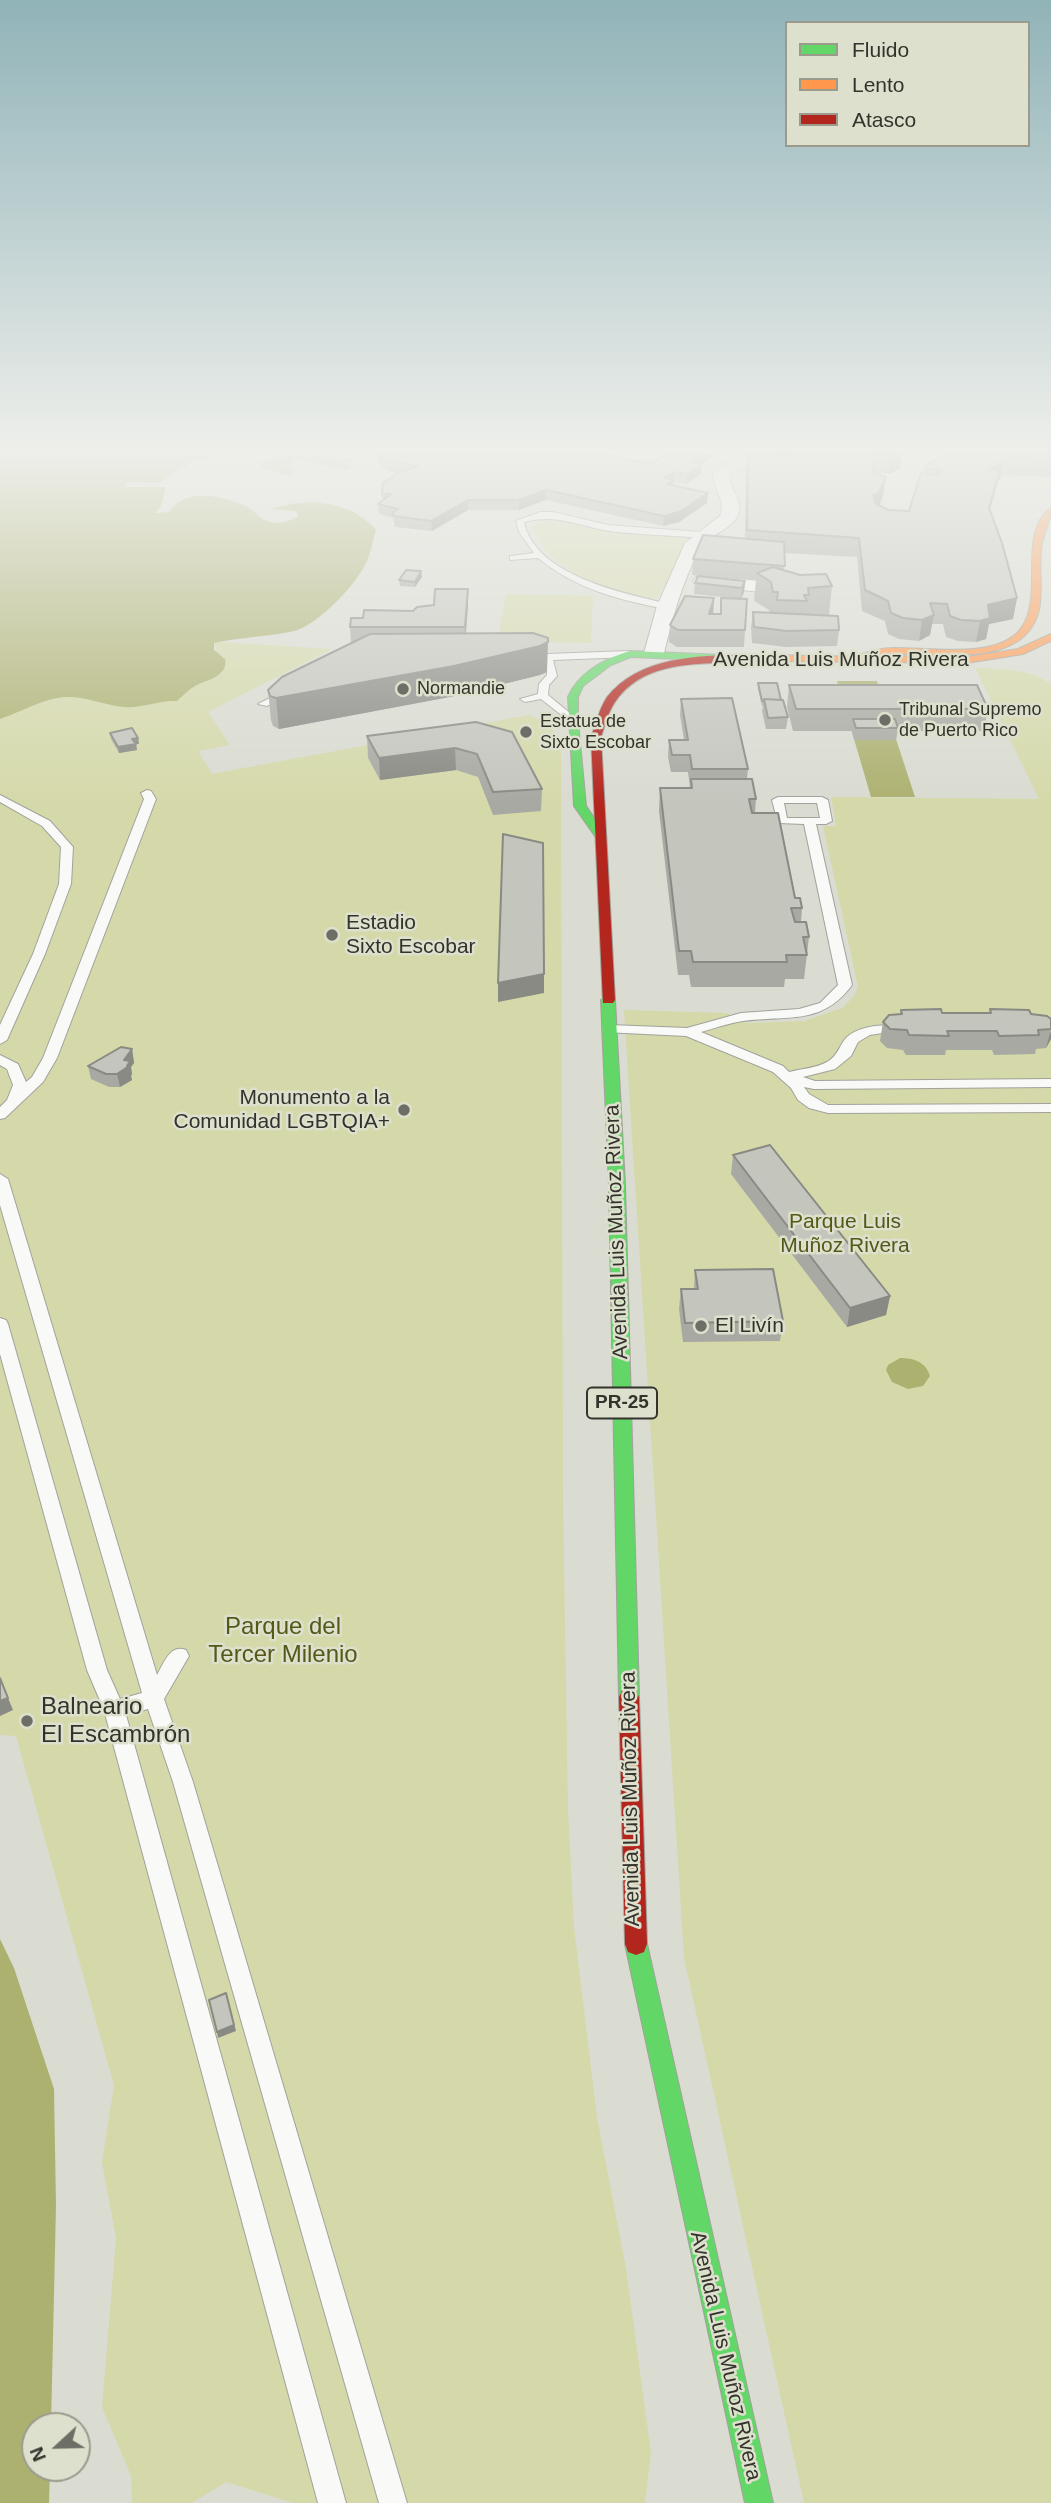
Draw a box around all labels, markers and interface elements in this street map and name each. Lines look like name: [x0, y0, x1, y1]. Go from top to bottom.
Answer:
legend: [785, 21, 1030, 147]
text: Fluido: [852, 38, 909, 61]
text: Lento: [852, 73, 905, 96]
text: Atasco: [852, 108, 916, 131]
street label: Avenida Luis Muñoz Rivera: [713, 647, 969, 673]
place label: Normandie: [417, 678, 505, 700]
marker: Normandie: [395, 681, 411, 697]
place label: Tribunal Supremo de Puerto Rico: [899, 699, 1041, 742]
place label: Estatua de Sixto Escobar: [540, 711, 651, 754]
marker: Tribunal Supremo de Puerto Rico: [877, 712, 893, 728]
marker: Estatua de Sixto Escobar: [518, 724, 534, 740]
place label: Estadio Sixto Escobar: [346, 910, 476, 960]
marker: Estadio Sixto Escobar: [324, 927, 340, 943]
place label: Monumento a la Comunidad LGBTQIA+: [173, 1085, 390, 1135]
marker: Monumento a la Comunidad LGBTQIA+: [396, 1102, 412, 1118]
street label: Avenida Luis Muñoz Rivera: [600, 1104, 634, 1360]
park label: Parque Luis Muñoz Rivera: [780, 1209, 910, 1259]
place label: El Livín: [715, 1313, 784, 1339]
marker: El Livín: [693, 1318, 709, 1334]
road number: PR-25: [587, 1387, 657, 1418]
park label: Parque del Tercer Milenio: [208, 1613, 358, 1669]
street label: Avenida Luis Muñoz Rivera: [616, 1671, 646, 1927]
place label: Balneario El Escambrón: [41, 1693, 190, 1749]
marker: Balneario El Escambrón: [19, 1713, 35, 1729]
street label: Avenida Luis Muñoz Rivera: [684, 2229, 766, 2483]
north arrow: [21, 2412, 91, 2482]
text: N: [26, 2444, 50, 2465]

